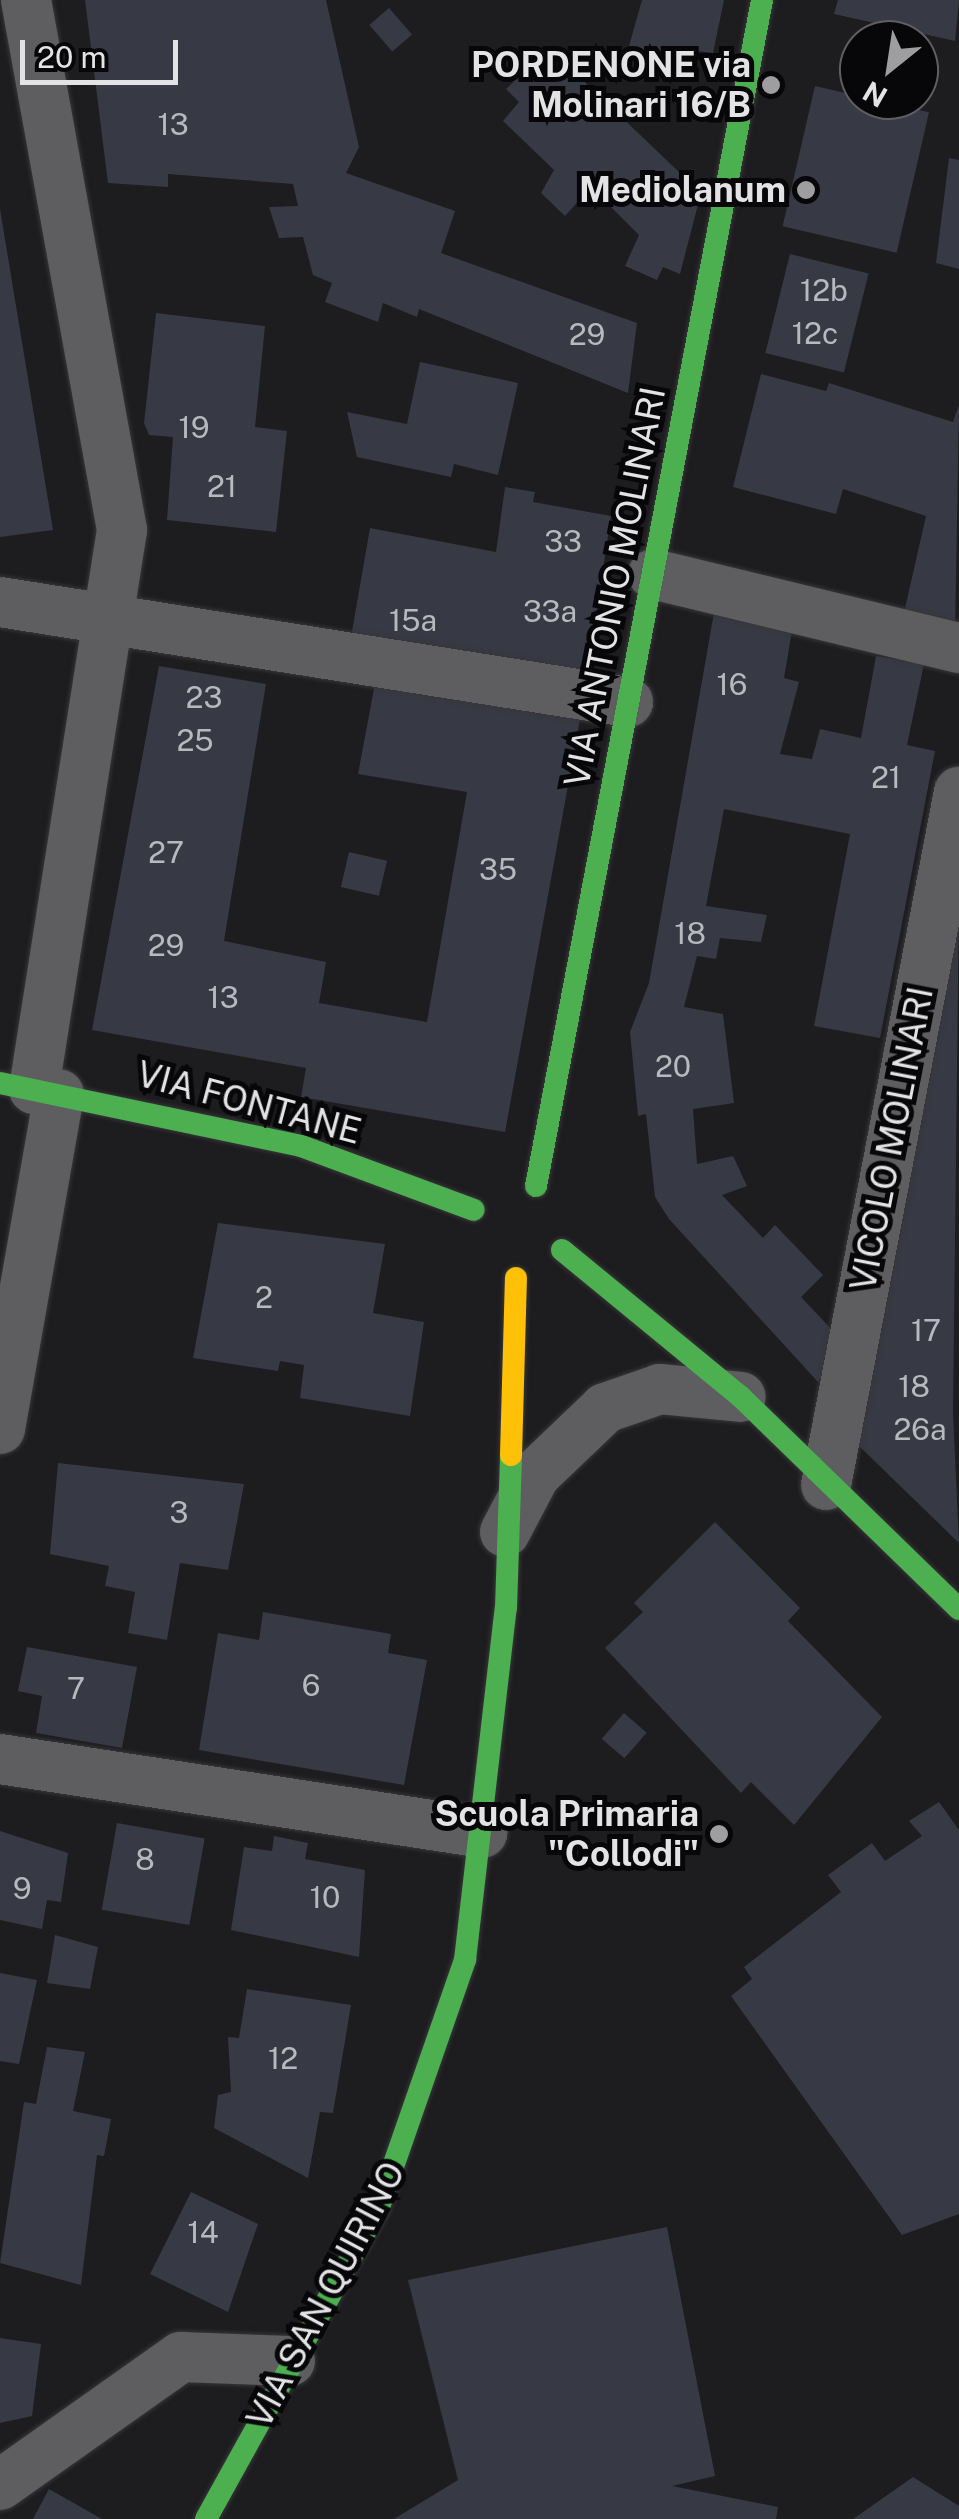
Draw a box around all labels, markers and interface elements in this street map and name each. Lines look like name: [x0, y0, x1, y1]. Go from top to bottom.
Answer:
scale bar: [25, 20, 182, 82]
north arrow: [839, 20, 939, 120]
text: 20 m: [37, 39, 106, 75]
place label: PORDENONE via Molinari 16/B: [471, 44, 751, 126]
marker: PORDENONE via Molinari 16/B: [760, 74, 782, 96]
text: N: [857, 75, 892, 114]
house number: 13: [157, 106, 189, 142]
place label: Mediolanum: [579, 169, 786, 211]
marker: Mediolanum: [795, 179, 817, 201]
house number: 12b: [800, 272, 848, 308]
house number: 12c: [792, 315, 838, 351]
house number: 29: [569, 316, 605, 352]
street label: VIA ANTONIO MOLINARI: [556, 384, 674, 790]
house number: 19: [179, 409, 209, 445]
house number: 21: [207, 468, 237, 504]
house number: 33: [544, 523, 582, 559]
house number: 33a: [523, 593, 577, 629]
house number: 15a: [389, 602, 437, 638]
house number: 16: [717, 666, 747, 702]
house number: 23: [186, 679, 222, 715]
house number: 25: [176, 722, 214, 758]
house number: 21: [871, 759, 901, 795]
house number: 27: [148, 834, 184, 870]
house number: 35: [479, 851, 517, 887]
house number: 18: [674, 915, 706, 951]
house number: 29: [148, 927, 184, 963]
house number: 13: [207, 979, 239, 1015]
street label: VICOLO MOLINARI: [842, 984, 942, 1294]
house number: 20: [655, 1048, 691, 1084]
street label: VIA FONTANE: [132, 1053, 366, 1153]
house number: 2: [255, 1279, 273, 1315]
house number: 17: [911, 1312, 941, 1348]
house number: 18: [898, 1368, 930, 1404]
house number: 26a: [893, 1411, 947, 1447]
house number: 3: [170, 1494, 188, 1530]
house number: 6: [302, 1667, 320, 1703]
house number: 7: [67, 1670, 85, 1706]
place label: Scuola Primaria "Collodi": [435, 1793, 699, 1875]
marker: Scuola Primaria "Collodi": [708, 1823, 730, 1845]
house number: 8: [135, 1841, 155, 1877]
house number: 9: [13, 1870, 31, 1906]
house number: 10: [310, 1879, 340, 1915]
house number: 12: [268, 2040, 298, 2076]
street label: VIA SAN QUIRINO: [238, 2155, 414, 2435]
house number: 14: [187, 2214, 219, 2250]

